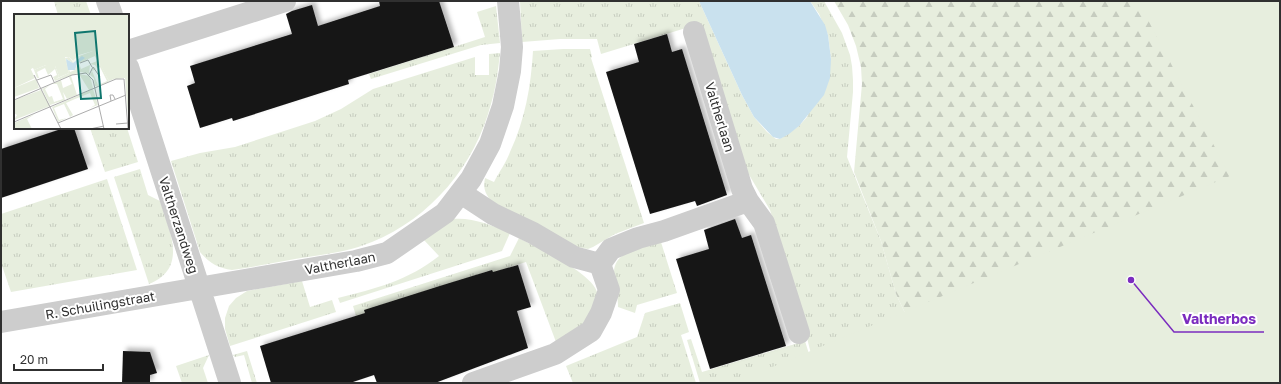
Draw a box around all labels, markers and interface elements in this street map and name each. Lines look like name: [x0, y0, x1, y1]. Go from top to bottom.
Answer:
inset map: [14, 14, 129, 129]
street label: Valtherlaan: [702, 80, 738, 154]
street label: Valtherzandweg: [156, 174, 202, 276]
street label: Valtherlaan: [303, 248, 377, 278]
street label: R. Schuilingstraat: [44, 287, 156, 323]
callout: Valtherbos: [1174, 306, 1264, 332]
text: Valtherbos: [1182, 310, 1256, 327]
scale bar: [14, 346, 103, 372]
text: 20 m: [20, 352, 48, 367]

